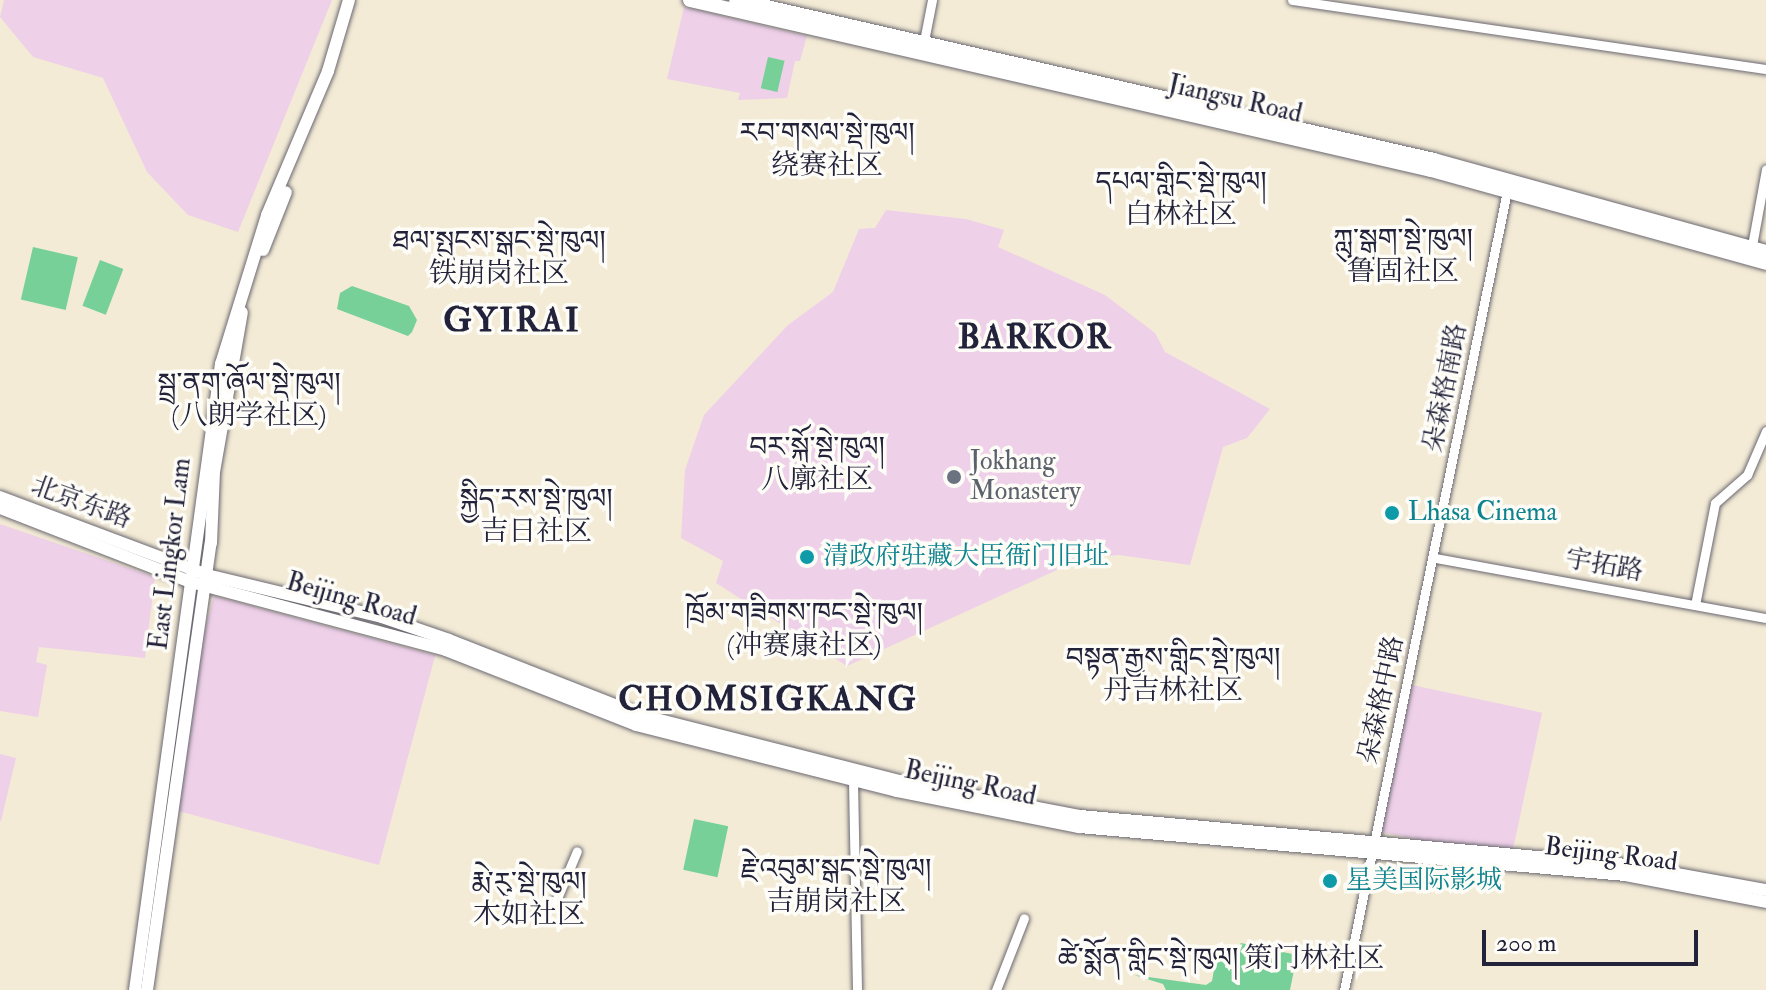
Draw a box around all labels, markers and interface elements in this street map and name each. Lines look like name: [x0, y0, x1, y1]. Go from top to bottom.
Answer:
street label: Jiangsu Road: [1165, 69, 1305, 131]
district label: རབ་གསལ་སྡེ་ཁུལ། 绕赛社区: [739, 117, 915, 183]
district label: དཔལ་གླིང་སྡེ་ཁུལ། 白林社区: [1095, 166, 1267, 232]
district label: ཀླུ་སྒུག་སྡེ་ཁུལ། 鲁固社区: [1333, 223, 1473, 289]
district label: ཐལ་སྤུངས་སྒང་སྡེ་ཁུལ། 铁崩岗社区: [393, 225, 605, 291]
district label: GYIRAI: [443, 301, 581, 341]
district label: BARKOR: [958, 318, 1112, 358]
street label: 朵森格南路: [1418, 321, 1474, 455]
district label: སྦྲ་ནག་ཞོལ་སྡེ་ཁུལ། (八朗学社区): [158, 367, 340, 433]
district label: བར་སྐོ་སྡེ་ཁུལ། 八廓社区: [749, 431, 885, 497]
place label: Jokhang Monastery: [970, 446, 1081, 508]
street label: East Lingkor Lam: [144, 456, 198, 652]
marker: Jokhang Monastery: [945, 468, 963, 486]
street label: 北京东路: [27, 471, 135, 535]
district label: སྐྱིད་རས་སྡེ་ཁུལ། 吉日社区: [460, 483, 612, 549]
place label: Lhasa Cinema: [1408, 497, 1557, 529]
marker: Lhasa Cinema: [1383, 504, 1401, 522]
place label: 清政府驻藏大臣衙门旧址: [823, 541, 1109, 573]
street label: 宇拓路: [1563, 544, 1645, 588]
marker: 清政府驻藏大臣衙门旧址: [798, 548, 816, 566]
street label: Beijing Road: [282, 567, 420, 633]
district label: ཁྲོམ་གཟིགས་ཁང་སྡེ་ཁུལ། (冲赛康社区): [685, 597, 923, 663]
street label: 朵森格中路: [1353, 633, 1411, 767]
district label: བསྟན་རྒྱས་གླིང་སྡེ་ཁུལ། 丹吉林社区: [1066, 642, 1280, 708]
district label: CHOMSIGKANG: [618, 680, 918, 720]
street label: Beijing Road: [901, 755, 1039, 813]
street label: Beijing Road: [1543, 831, 1679, 879]
district label: རྗེ་འབུམ་སྒང་སྡེ་ཁུལ། 吉崩岗社区: [741, 853, 931, 919]
place label: 星美国际影城: [1346, 865, 1502, 897]
district label: རྨེ་རུ་སྡེ་ཁུལ། 木如社区: [471, 866, 587, 932]
marker: 星美国际影城: [1321, 872, 1339, 890]
scale bar: [1486, 914, 1702, 964]
text: 200 m: [1496, 928, 1556, 959]
district label: ཚེ་སྨོན་གླིང་སྡེ་ཁུལ། 策门林社区: [1058, 942, 1384, 976]

